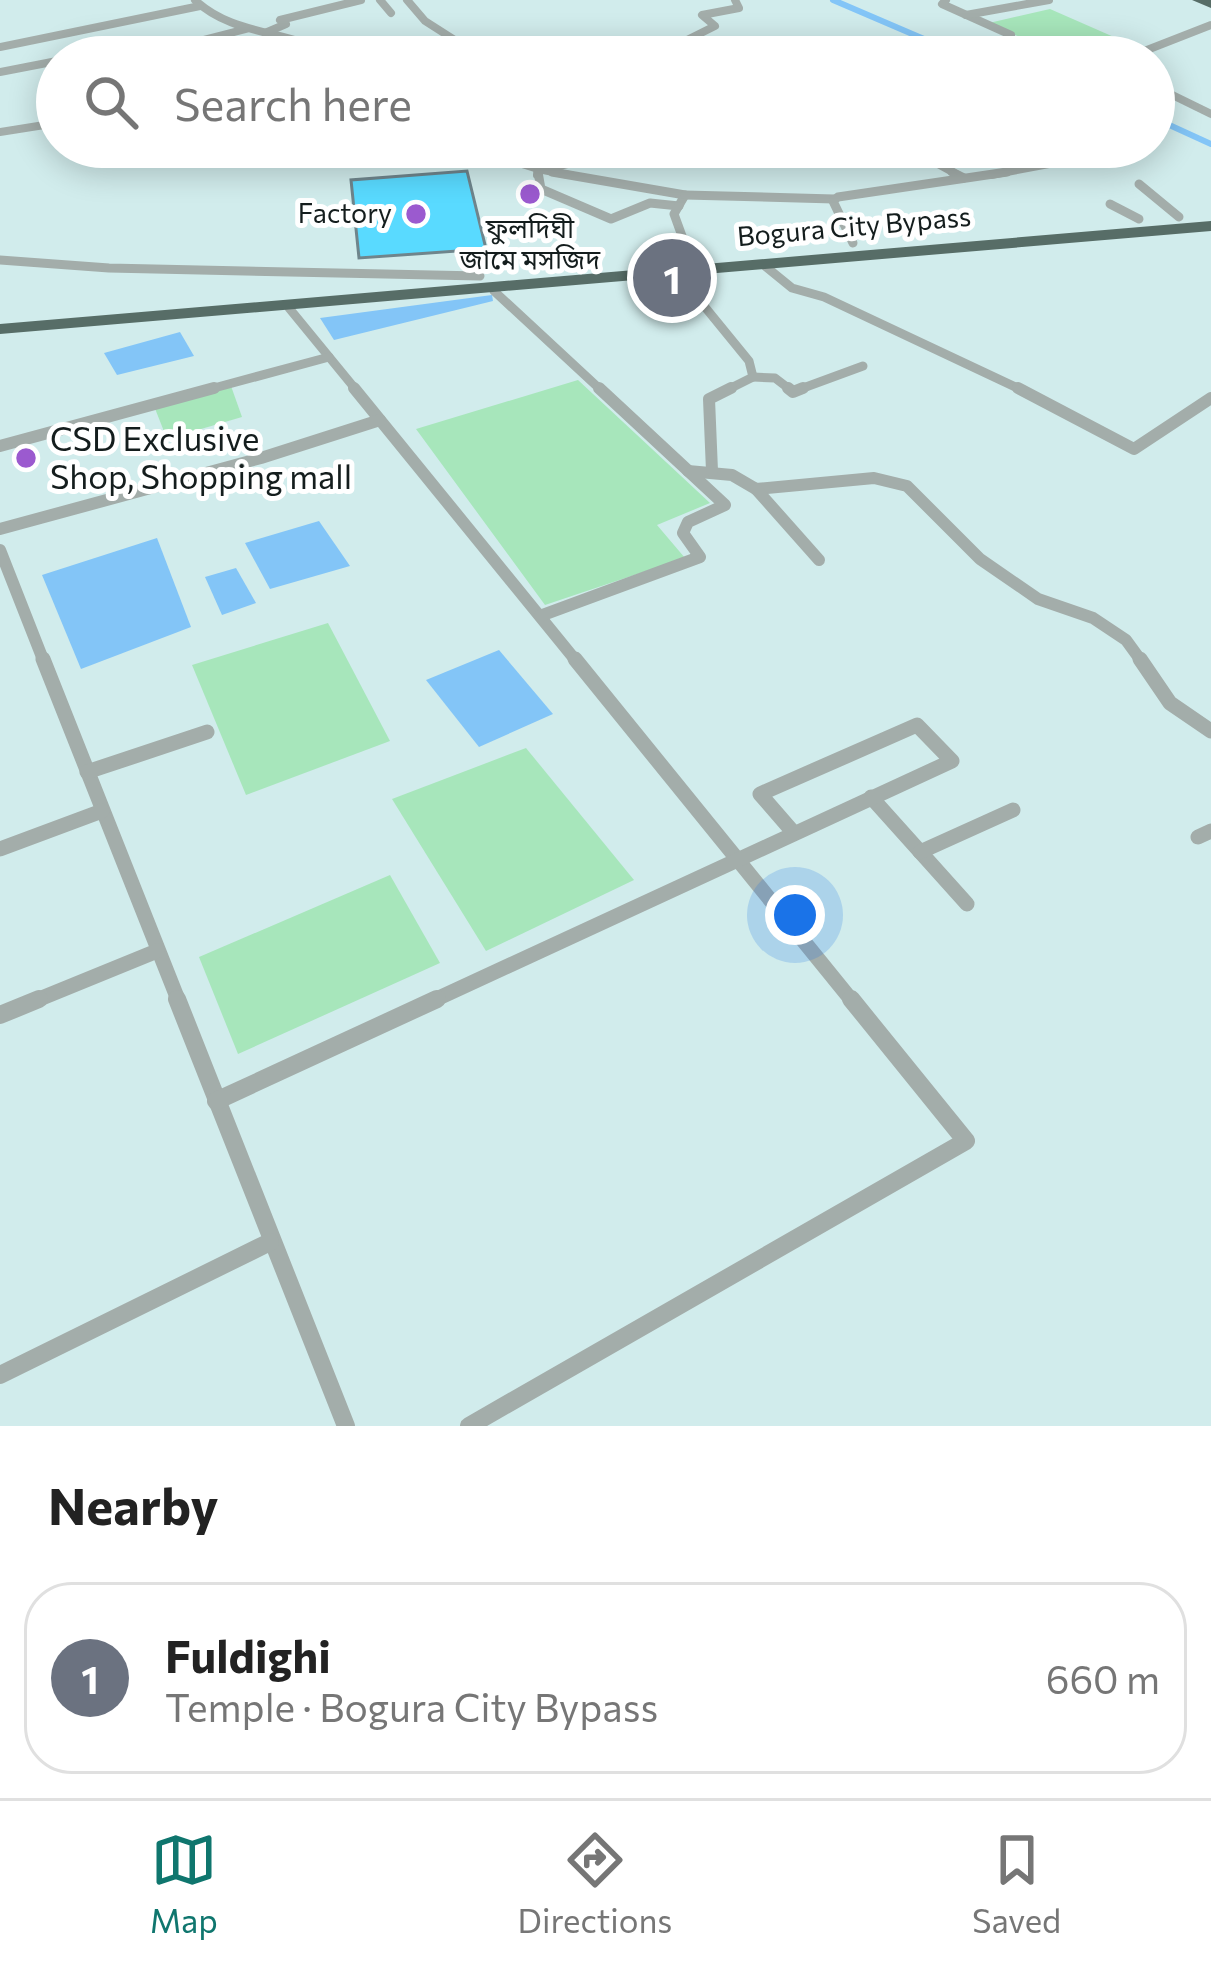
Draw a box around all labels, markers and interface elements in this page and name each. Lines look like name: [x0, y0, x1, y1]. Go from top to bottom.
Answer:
search box: [36, 36, 1175, 168]
icon: search: [78, 69, 144, 135]
text: Search here: [174, 75, 412, 130]
marker: ফুলদিঘী জামে মসজিদ: [517, 181, 543, 207]
place label: Factory: [298, 196, 392, 229]
street label: Bogura City Bypass: [736, 199, 972, 252]
marker: Factory: [403, 201, 429, 227]
place label: ফুলদিঘী জামে মসজিদ: [459, 211, 601, 275]
pin: 1: [633, 233, 711, 323]
place label: CSD Exclusive Shop, Shopping mall: [50, 417, 352, 496]
marker: CSD Exclusive Shop, Shopping mall: [13, 445, 39, 471]
your location: [765, 885, 825, 945]
text: Nearby: [48, 1473, 218, 1536]
text: Fuldighi: [165, 1627, 331, 1682]
text: 1: [81, 1654, 99, 1702]
text: 660 m: [1046, 1654, 1160, 1702]
text: Temple · Bogura City Bypass: [165, 1682, 658, 1730]
tab: Map: [150, 1827, 218, 1940]
tab: Directions: [518, 1827, 672, 1940]
tab: Saved: [972, 1827, 1061, 1940]

